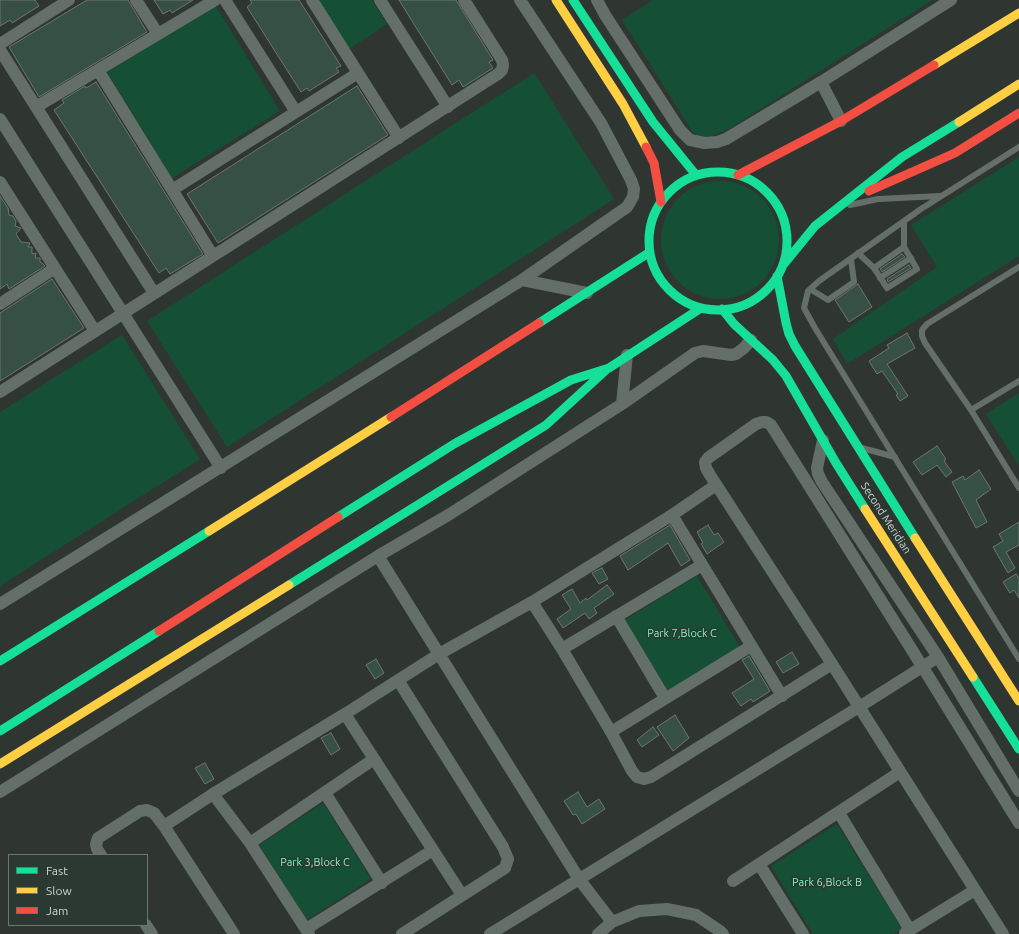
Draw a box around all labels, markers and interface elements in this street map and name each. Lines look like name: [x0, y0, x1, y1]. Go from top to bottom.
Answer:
street label: Second Meridian: [858, 480, 914, 556]
park label: Park 7,Block C: [647, 626, 717, 640]
legend: [8, 854, 148, 926]
park label: Park 3,Block C: [280, 855, 350, 869]
text: Fast: [46, 864, 68, 877]
park label: Park 6,Block B: [792, 875, 862, 889]
text: Slow: [46, 884, 72, 897]
text: Jam: [46, 904, 68, 917]

